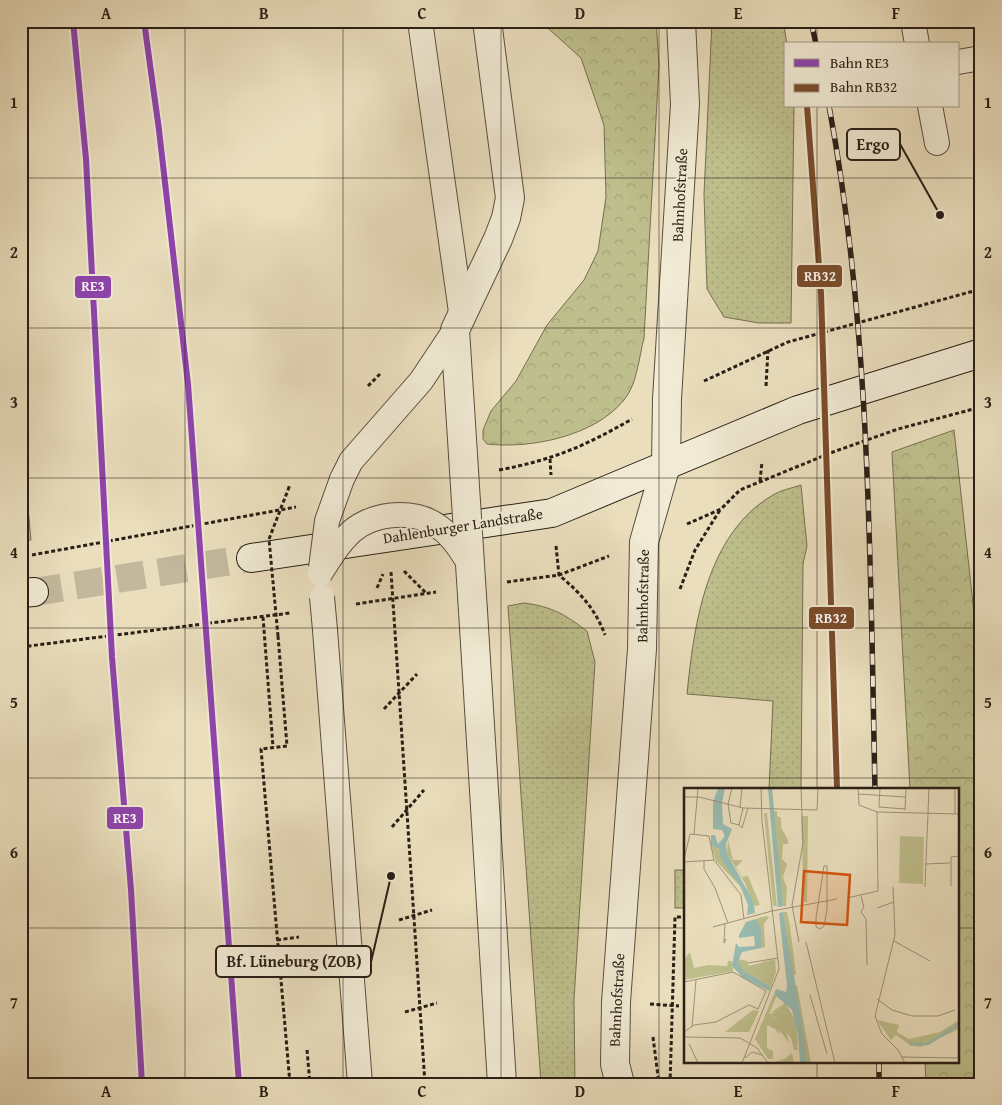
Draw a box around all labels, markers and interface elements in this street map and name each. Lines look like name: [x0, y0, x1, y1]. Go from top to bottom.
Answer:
text: A: [101, 1, 112, 25]
text: B: [259, 1, 269, 25]
text: C: [417, 1, 427, 25]
text: D: [575, 1, 585, 25]
text: E: [734, 1, 743, 25]
text: F: [892, 1, 900, 25]
legend: [784, 42, 960, 108]
text: Bahn RE3: [830, 52, 889, 73]
text: Bahn RB32: [830, 76, 897, 97]
text: 1: [10, 90, 18, 114]
text: 1: [984, 90, 992, 114]
callout: Ergo: [847, 129, 900, 160]
text: Ergo: [857, 132, 890, 156]
street label: Bahnhofstraße: [667, 148, 692, 242]
text: 2: [10, 240, 18, 264]
text: 2: [984, 240, 992, 264]
line badge: RB32: [796, 264, 843, 288]
text: RB32: [804, 266, 836, 286]
line badge: RE3: [74, 275, 112, 299]
text: RE3: [81, 276, 105, 296]
text: 3: [10, 390, 18, 414]
text: 3: [984, 390, 992, 414]
street label: Dahlenburger Landstraße: [382, 503, 544, 549]
text: 4: [10, 540, 18, 564]
text: 4: [984, 540, 992, 564]
street label: Bahnhofstraße: [631, 549, 654, 643]
line badge: RB32: [808, 606, 855, 630]
text: RB32: [815, 608, 847, 628]
text: 5: [10, 690, 18, 714]
text: 5: [984, 690, 992, 714]
inset map: [684, 788, 960, 1062]
line badge: RE3: [106, 806, 144, 830]
text: RE3: [113, 808, 137, 828]
text: 6: [10, 840, 18, 864]
text: 6: [984, 840, 992, 864]
callout: Bf. Lüneburg (ZOB): [216, 946, 371, 977]
text: Bf. Lüneburg (ZOB): [226, 949, 362, 973]
street label: Bahnhofstraße: [604, 953, 629, 1047]
text: 7: [10, 990, 18, 1014]
text: 7: [984, 990, 992, 1014]
text: A: [101, 1079, 112, 1103]
text: B: [259, 1079, 269, 1103]
text: C: [417, 1079, 427, 1103]
text: D: [575, 1079, 585, 1103]
text: E: [734, 1079, 743, 1103]
text: F: [892, 1079, 900, 1103]

